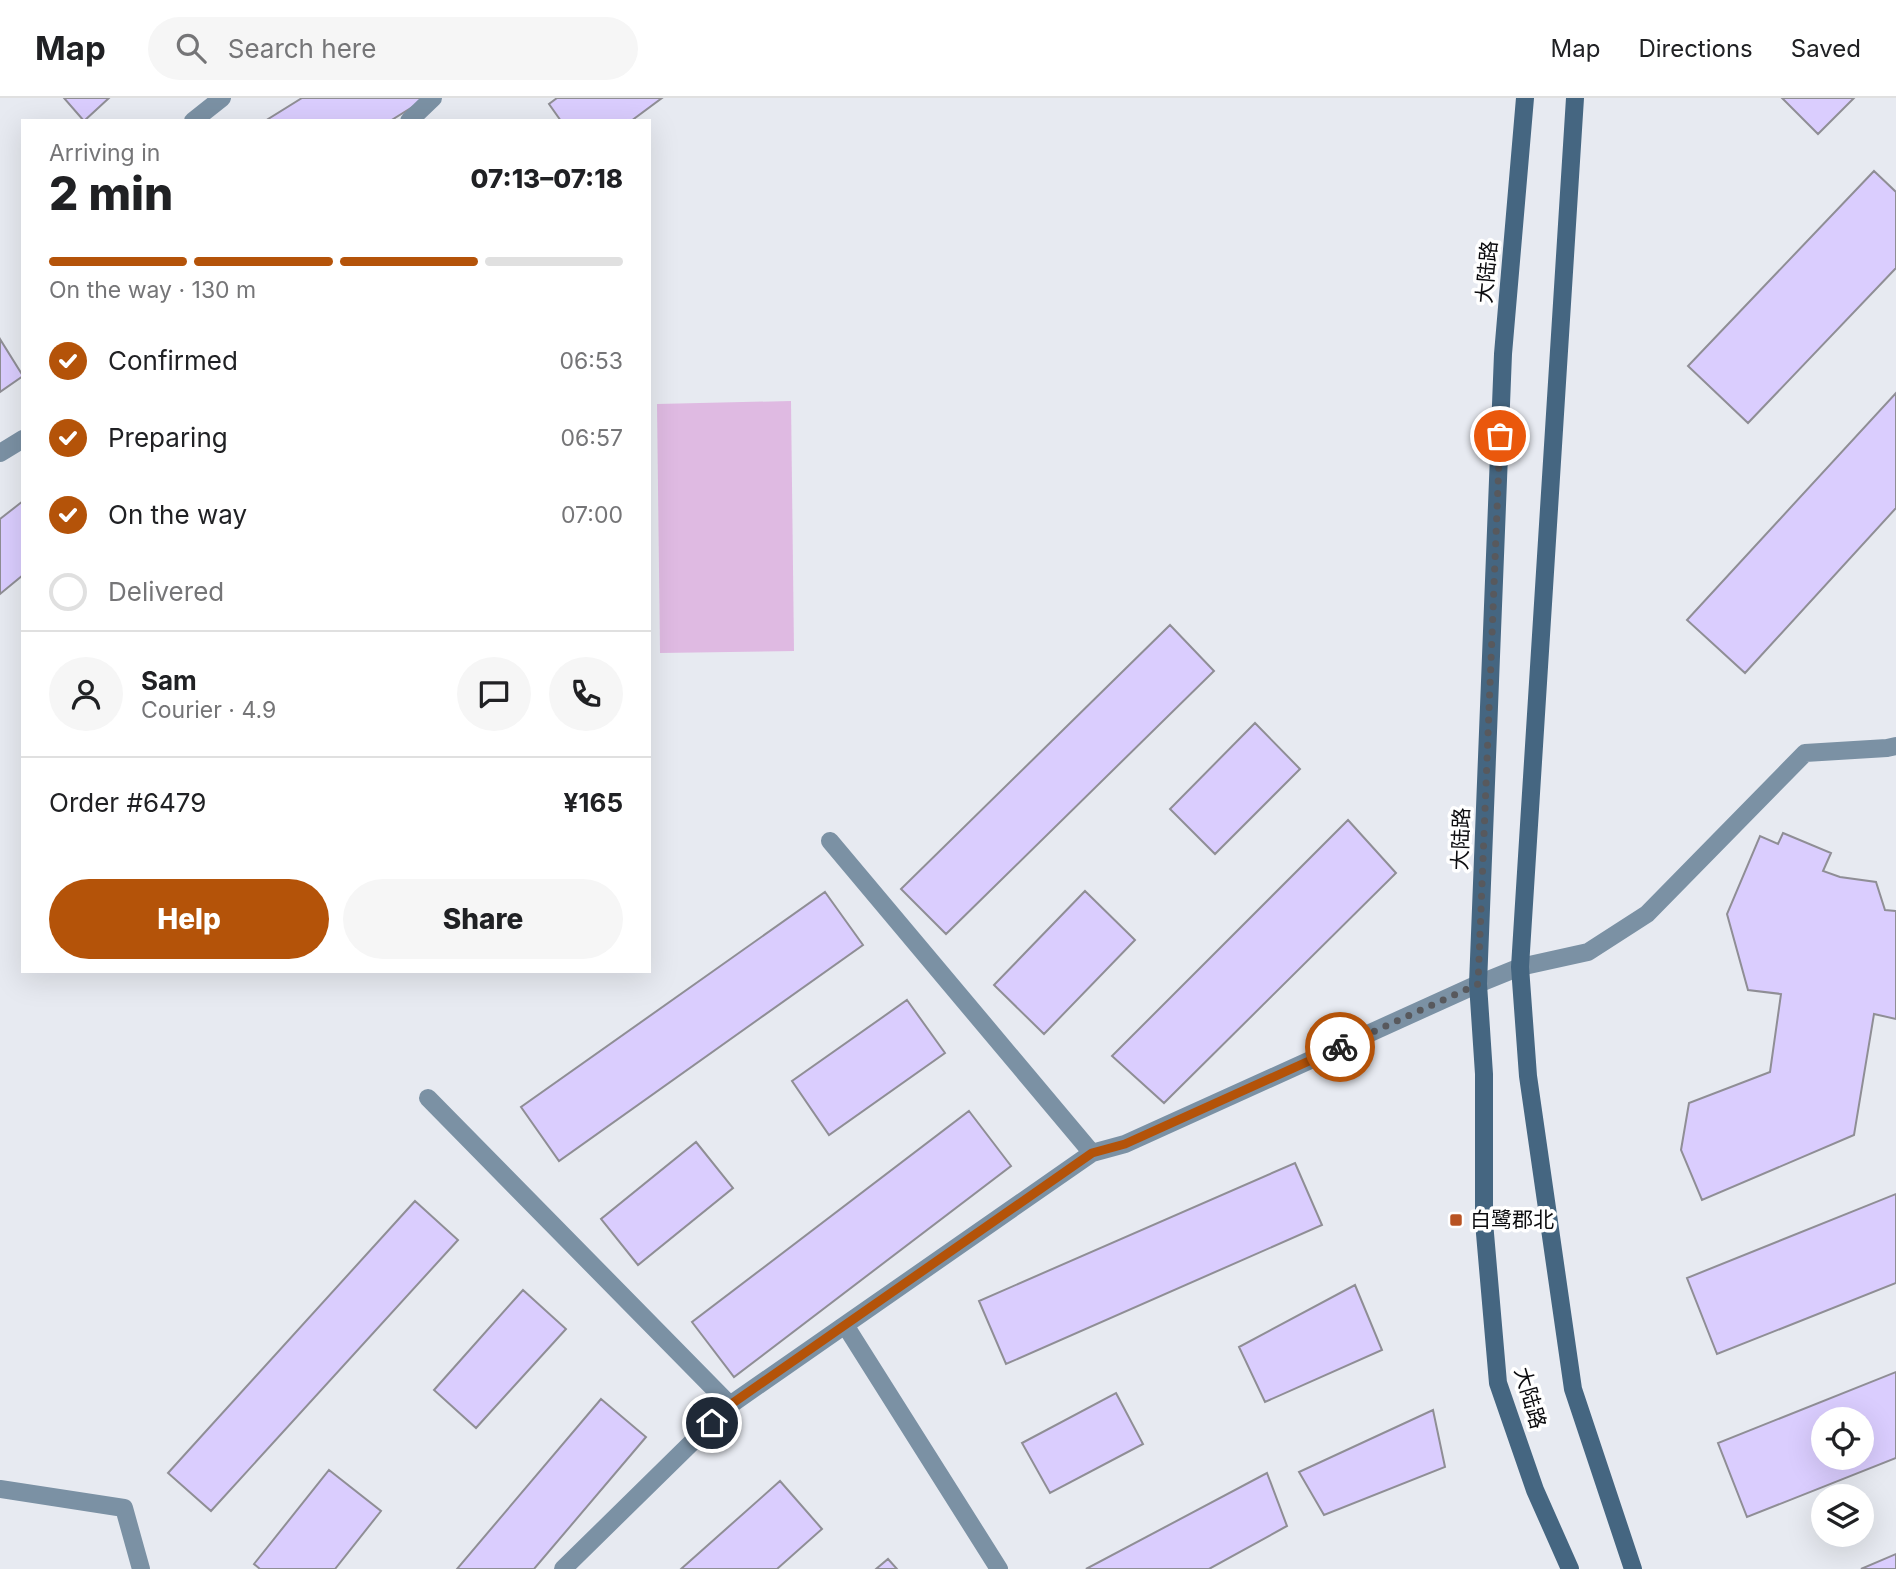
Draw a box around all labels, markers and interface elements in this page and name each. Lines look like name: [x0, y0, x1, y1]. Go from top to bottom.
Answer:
search box: [148, 17, 638, 80]
text: Map: [35, 28, 106, 68]
icon: search: [172, 29, 210, 67]
text: Search here: [228, 33, 376, 64]
text: Map: [1551, 34, 1600, 63]
text: Directions: [1638, 34, 1753, 63]
text: Saved: [1791, 34, 1861, 63]
text: Arriving in: [49, 139, 160, 167]
text: 07:13–07:18: [471, 163, 623, 194]
text: 2 min: [49, 165, 173, 221]
street label: 大陆路: [1471, 239, 1502, 304]
text: On the way · 130 m: [49, 276, 256, 304]
icon: check: [49, 342, 87, 380]
text: Confirmed: [108, 345, 238, 376]
text: 06:53: [559, 347, 623, 375]
pin: [1470, 406, 1530, 466]
icon: bag: [1481, 417, 1519, 455]
icon: check: [49, 419, 87, 457]
text: Preparing: [108, 422, 228, 453]
text: 06:57: [561, 424, 623, 452]
icon: check: [49, 496, 87, 534]
text: On the way: [108, 499, 247, 530]
text: 07:00: [561, 501, 623, 529]
text: Delivered: [108, 576, 224, 607]
button: person: [49, 657, 123, 731]
button: chat: [457, 657, 531, 731]
button: phone: [549, 657, 623, 731]
text: Sam: [141, 665, 197, 696]
text: Courier · 4.9: [141, 696, 276, 724]
text: Order #6479: [49, 787, 206, 818]
text: ¥165: [563, 787, 623, 818]
street label: 大陆路: [1447, 807, 1474, 871]
button: Help: [49, 879, 329, 959]
button: Share: [343, 879, 623, 959]
courier: [1305, 1012, 1375, 1082]
icon: bike: [1321, 1028, 1359, 1066]
place label: 白鹭郡北: [1470, 1207, 1554, 1232]
marker: 白鹭郡北: [1448, 1212, 1464, 1228]
street label: 大陆路: [1510, 1364, 1551, 1432]
pin: [682, 1393, 742, 1453]
icon: home: [693, 1404, 731, 1442]
map controls: [1811, 1407, 1874, 1547]
button: locate: [1811, 1407, 1874, 1470]
button: layers: [1811, 1484, 1874, 1547]

